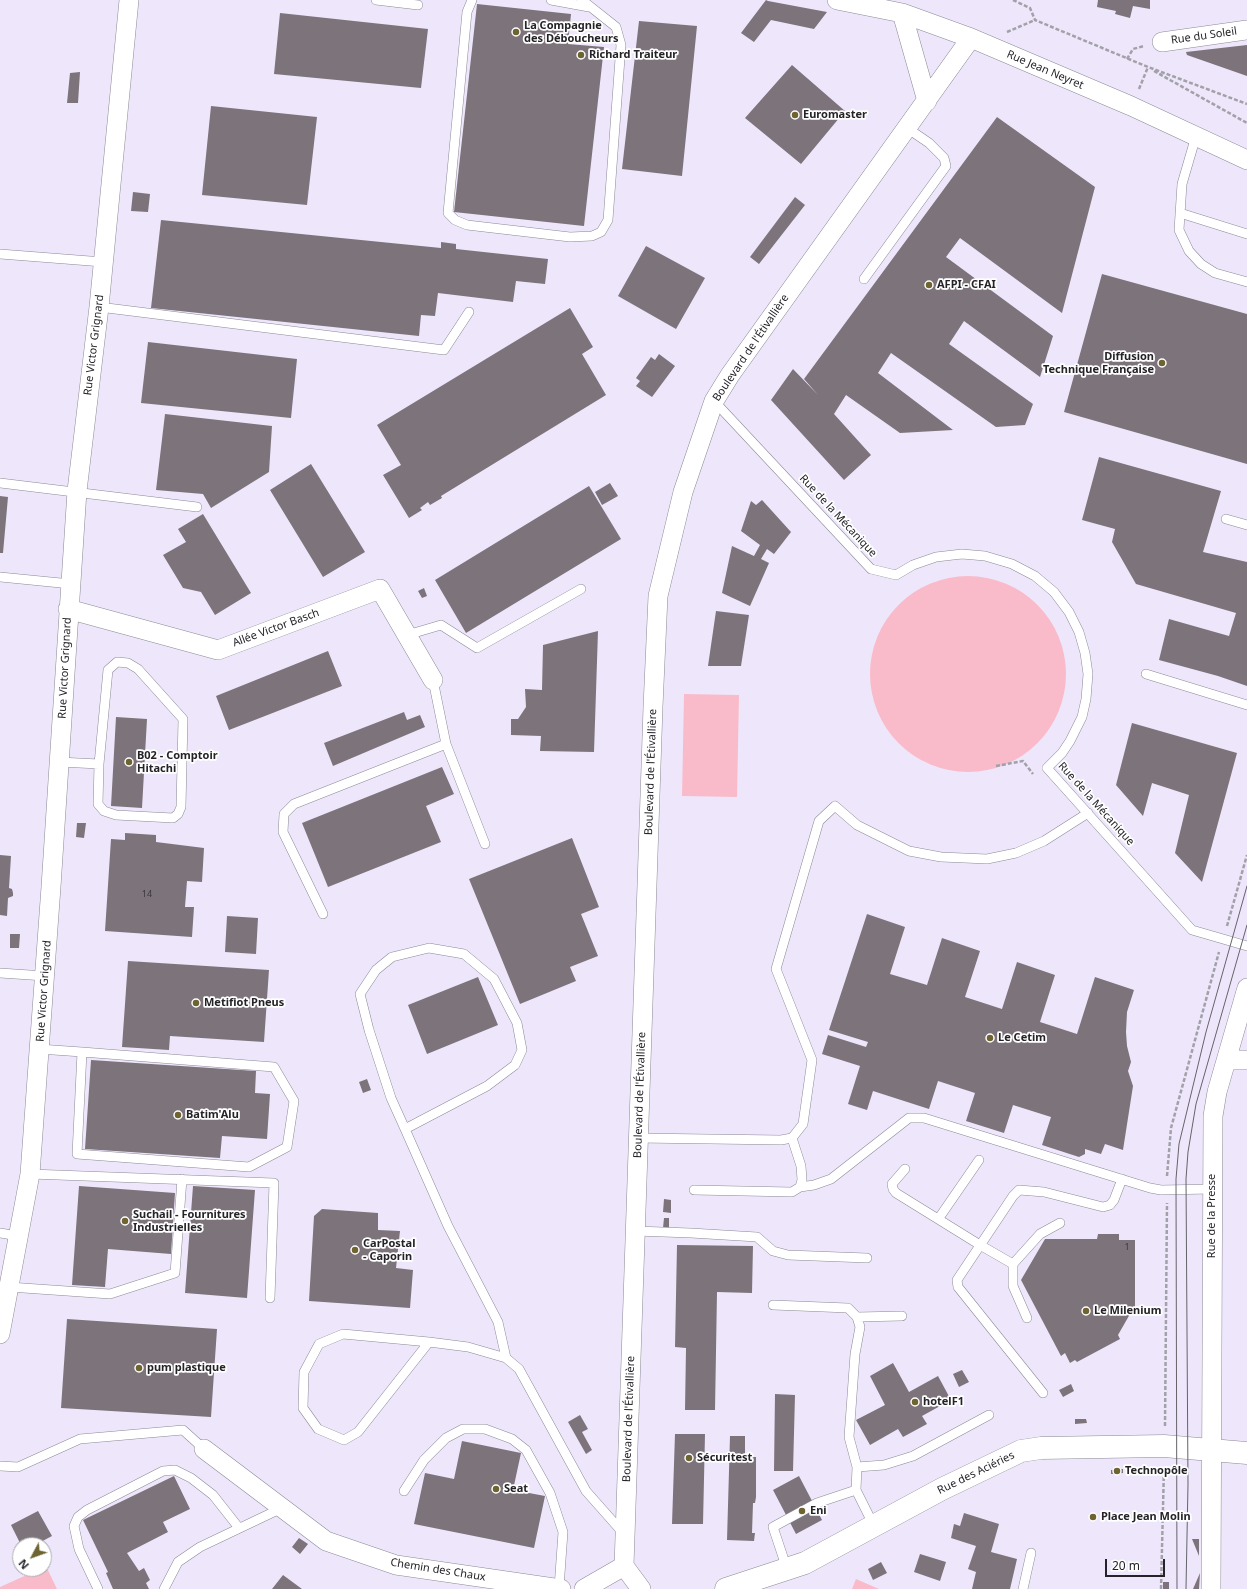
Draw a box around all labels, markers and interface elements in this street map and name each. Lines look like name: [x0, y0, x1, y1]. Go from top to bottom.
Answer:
place label: La Compagnie des Déboucheurs: [524, 19, 618, 45]
street label: Rue du Soleil: [1170, 25, 1238, 47]
marker: La Compagnie des Déboucheurs: [511, 27, 521, 37]
place label: Richard Traiteur: [589, 48, 677, 62]
street label: Rue Jean Neyret: [1005, 48, 1085, 92]
marker: Richard Traiteur: [576, 50, 586, 60]
place label: Euromaster: [803, 108, 867, 122]
marker: Euromaster: [790, 110, 800, 120]
place label: AFPI - CFAI: [937, 278, 996, 292]
marker: AFPI - CFAI: [924, 280, 934, 290]
street label: Boulevard de l'Étivallière: [710, 292, 792, 404]
street label: Rue Victor Grignard: [81, 294, 107, 396]
place label: Diffusion Technique Française: [1043, 350, 1154, 376]
marker: Diffusion Technique Française: [1157, 358, 1167, 368]
street label: Rue de la Mécanique: [797, 472, 879, 560]
street label: Allée Victor Basch: [231, 606, 321, 650]
street label: Rue Victor Grignard: [56, 617, 74, 719]
street label: Boulevard de l'Étivallière: [642, 709, 660, 835]
place label: B02 - Comptoir Hitachi: [137, 749, 218, 775]
marker: B02 - Comptoir Hitachi: [124, 757, 134, 767]
street label: Rue de la Mécanique: [1055, 760, 1137, 848]
house number: 14: [142, 889, 152, 899]
street label: Rue Victor Grignard: [34, 940, 54, 1042]
place label: Metifiot Pneus: [204, 996, 284, 1010]
marker: Metifiot Pneus: [191, 998, 201, 1008]
place label: Le Cetim: [998, 1031, 1046, 1045]
street label: Boulevard de l'Étivallière: [631, 1032, 649, 1158]
marker: Le Cetim: [985, 1033, 995, 1043]
place label: Batim'Alu: [186, 1108, 239, 1122]
marker: Batim'Alu: [173, 1110, 183, 1120]
street label: Rue de la Presse: [1205, 1174, 1219, 1258]
place label: Suchail - Fournitures Industrielles: [133, 1208, 246, 1234]
marker: Suchail - Fournitures Industrielles: [120, 1216, 130, 1226]
place label: CarPostal - Caporin: [363, 1237, 415, 1263]
house number: 1: [1124, 1242, 1130, 1252]
marker: CarPostal - Caporin: [350, 1245, 360, 1255]
place label: Le Milenium: [1094, 1304, 1161, 1318]
marker: Le Milenium: [1081, 1306, 1091, 1316]
street label: Boulevard de l'Étivallière: [620, 1356, 638, 1482]
place label: pum plastique: [147, 1361, 226, 1375]
marker: pum plastique: [134, 1363, 144, 1373]
place label: hotelF1: [923, 1395, 964, 1409]
marker: hotelF1: [910, 1397, 920, 1407]
street label: Rue des Aciéries: [935, 1449, 1017, 1497]
place label: Sécuritest: [697, 1451, 752, 1465]
marker: Sécuritest: [684, 1453, 694, 1463]
place label: Technopôle: [1125, 1464, 1188, 1478]
marker: Technopôle: [1112, 1466, 1122, 1476]
place label: Seat: [504, 1482, 528, 1496]
marker: Seat: [491, 1484, 501, 1494]
place label: Eni: [810, 1504, 827, 1518]
marker: Eni: [797, 1506, 807, 1516]
place label: Place Jean Molin: [1101, 1510, 1191, 1524]
marker: Place Jean Molin: [1088, 1512, 1098, 1522]
north arrow: [12, 1537, 52, 1577]
scale bar: [1107, 1551, 1167, 1577]
text: N: [15, 1556, 32, 1573]
street label: Chemin des Chaux: [389, 1556, 487, 1584]
text: 20 m: [1112, 1557, 1140, 1574]

